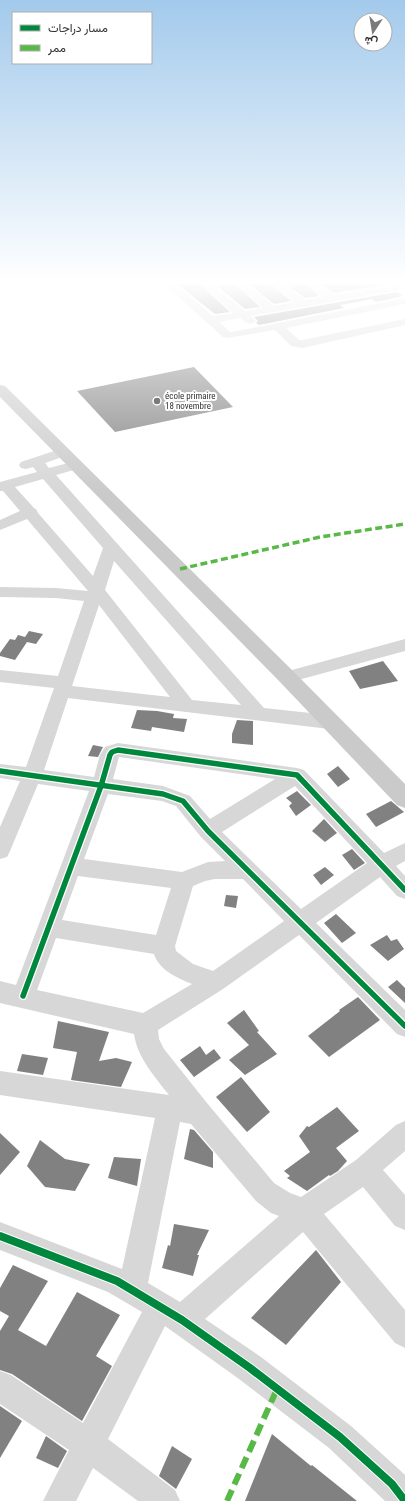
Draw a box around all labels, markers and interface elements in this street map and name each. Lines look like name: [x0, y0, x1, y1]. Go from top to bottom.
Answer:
legend: [12, 12, 152, 64]
north arrow: [353, 12, 393, 52]
text: مسار دراجات: [48, 21, 108, 36]
text: ش: [363, 34, 379, 49]
text: ممر: [47, 41, 66, 56]
place label: école primaire 18 novembre: [165, 391, 216, 411]
marker: école primaire 18 novembre: [152, 396, 162, 406]

